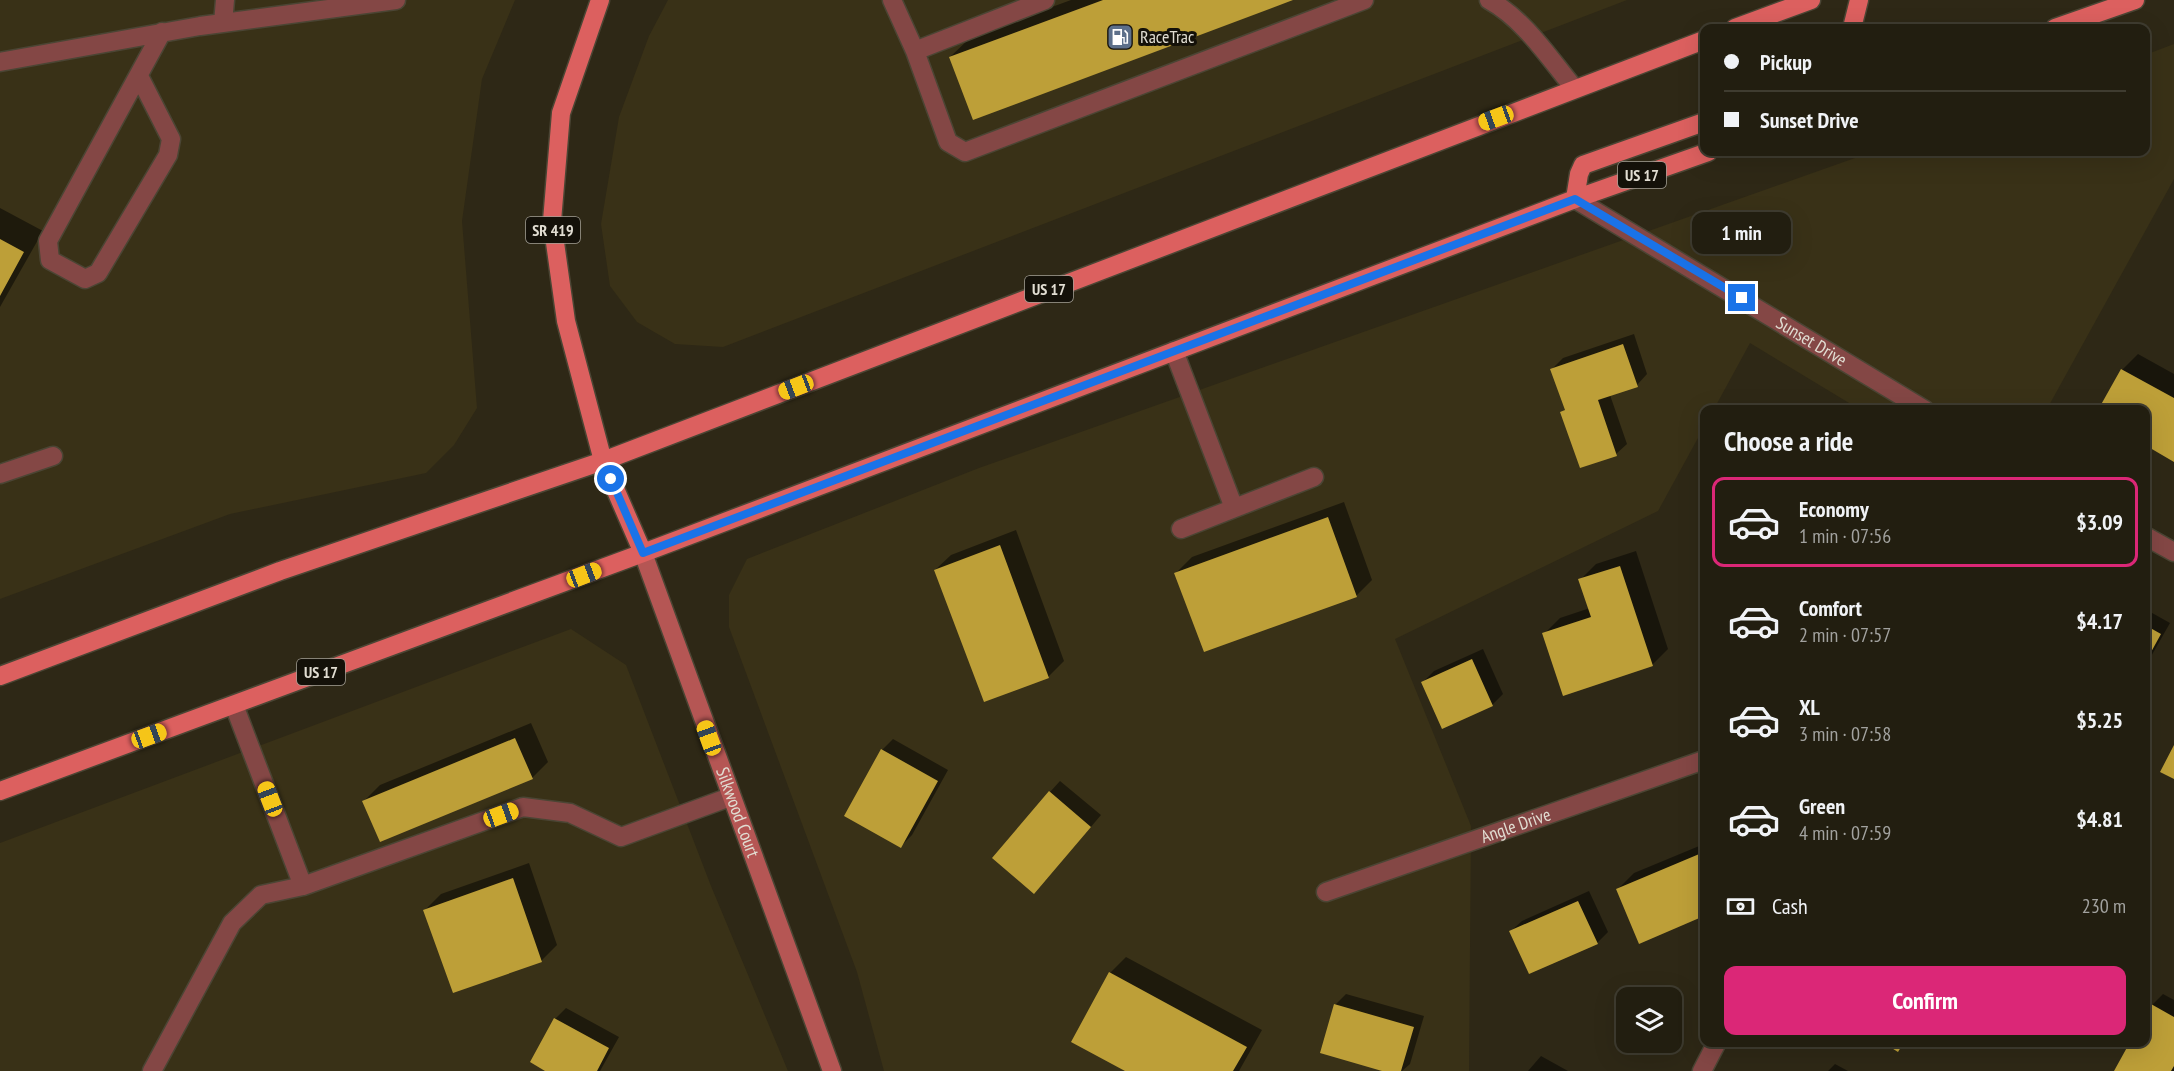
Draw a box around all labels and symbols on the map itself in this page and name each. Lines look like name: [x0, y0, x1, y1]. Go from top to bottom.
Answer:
fuel station icon: RaceTrac: [1105, 22, 1135, 52]
place label: RaceTrac: [1140, 25, 1195, 48]
car: [1476, 103, 1516, 133]
road number: US 17: [1618, 162, 1666, 188]
callout: 1 min: [1692, 211, 1792, 253]
road number: SR 419: [526, 217, 580, 243]
road number: US 17: [1025, 276, 1073, 302]
route end: [1728, 284, 1755, 311]
street label: Sunset Drive: [1772, 311, 1851, 371]
car: [776, 372, 816, 402]
route start: [597, 465, 624, 492]
car: [564, 560, 604, 590]
road number: US 17: [297, 659, 345, 685]
car: [694, 718, 724, 758]
car: [129, 721, 169, 751]
street label: Silkwood Court: [711, 764, 765, 860]
car: [255, 779, 285, 819]
car: [481, 800, 521, 830]
street label: Angle Drive: [1478, 802, 1554, 848]

